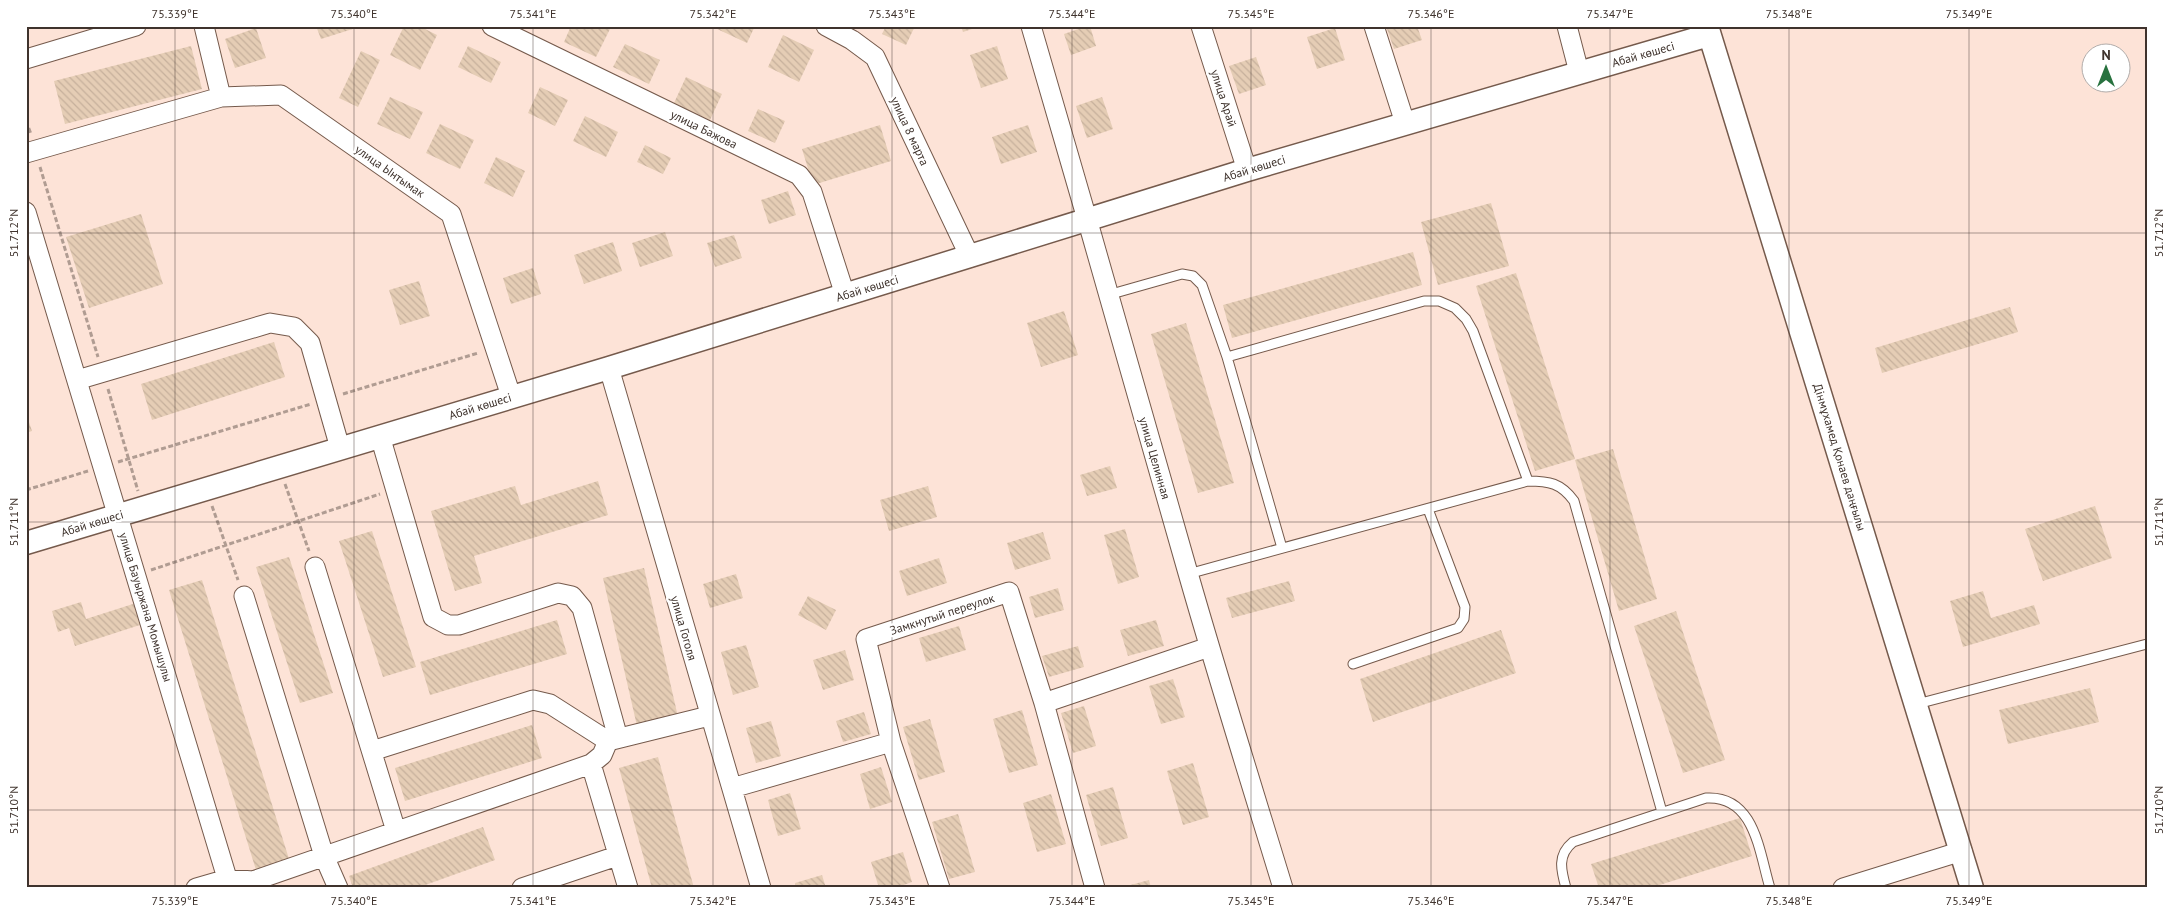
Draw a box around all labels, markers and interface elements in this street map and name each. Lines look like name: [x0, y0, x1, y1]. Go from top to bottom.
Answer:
text: 75.339°E: [152, 6, 198, 21]
text: 75.340°E: [331, 6, 377, 21]
text: 75.341°E: [510, 6, 556, 21]
text: 75.342°E: [690, 6, 736, 21]
text: 75.343°E: [869, 6, 915, 21]
text: 75.344°E: [1049, 6, 1095, 21]
text: 75.345°E: [1228, 6, 1274, 21]
text: 75.346°E: [1408, 6, 1454, 21]
text: 75.347°E: [1587, 6, 1633, 21]
text: 75.348°E: [1766, 6, 1812, 21]
text: 75.349°E: [1946, 6, 1992, 21]
street label: Абай көшесі: [1610, 38, 1676, 70]
north arrow: [2080, 42, 2130, 92]
text: N: [2101, 46, 2111, 64]
street label: улица Арай: [1208, 67, 1240, 129]
street label: улица 8 марта: [888, 94, 932, 168]
street label: улица Бажова: [668, 106, 740, 152]
street label: улица Ынтымак: [352, 141, 428, 201]
street label: Абай көшесі: [1221, 151, 1287, 185]
text: 51.712°N: [6, 209, 21, 257]
text: 51.712°N: [2151, 209, 2166, 257]
street label: Абай көшесі: [834, 271, 900, 305]
street label: Дінмұхамед Қонаев даңғылы: [1810, 382, 1870, 532]
street label: Абай көшесі: [447, 389, 513, 423]
street label: улица Целинная: [1136, 415, 1174, 501]
text: 51.711°N: [6, 498, 21, 546]
text: 51.711°N: [2151, 498, 2166, 546]
street label: Абай көшесі: [59, 506, 125, 540]
street label: улица Бауыржана Момышулы: [116, 530, 176, 684]
street label: Замкнутый переулок: [888, 590, 996, 638]
street label: улица Гоголя: [668, 594, 700, 662]
text: 51.710°N: [6, 786, 21, 834]
text: 51.710°N: [2151, 786, 2166, 834]
text: 75.339°E: [152, 893, 198, 908]
text: 75.340°E: [331, 893, 377, 908]
text: 75.341°E: [510, 893, 556, 908]
text: 75.342°E: [690, 893, 736, 908]
text: 75.343°E: [869, 893, 915, 908]
text: 75.344°E: [1049, 893, 1095, 908]
text: 75.345°E: [1228, 893, 1274, 908]
text: 75.346°E: [1408, 893, 1454, 908]
text: 75.347°E: [1587, 893, 1633, 908]
text: 75.348°E: [1766, 893, 1812, 908]
text: 75.349°E: [1946, 893, 1992, 908]

